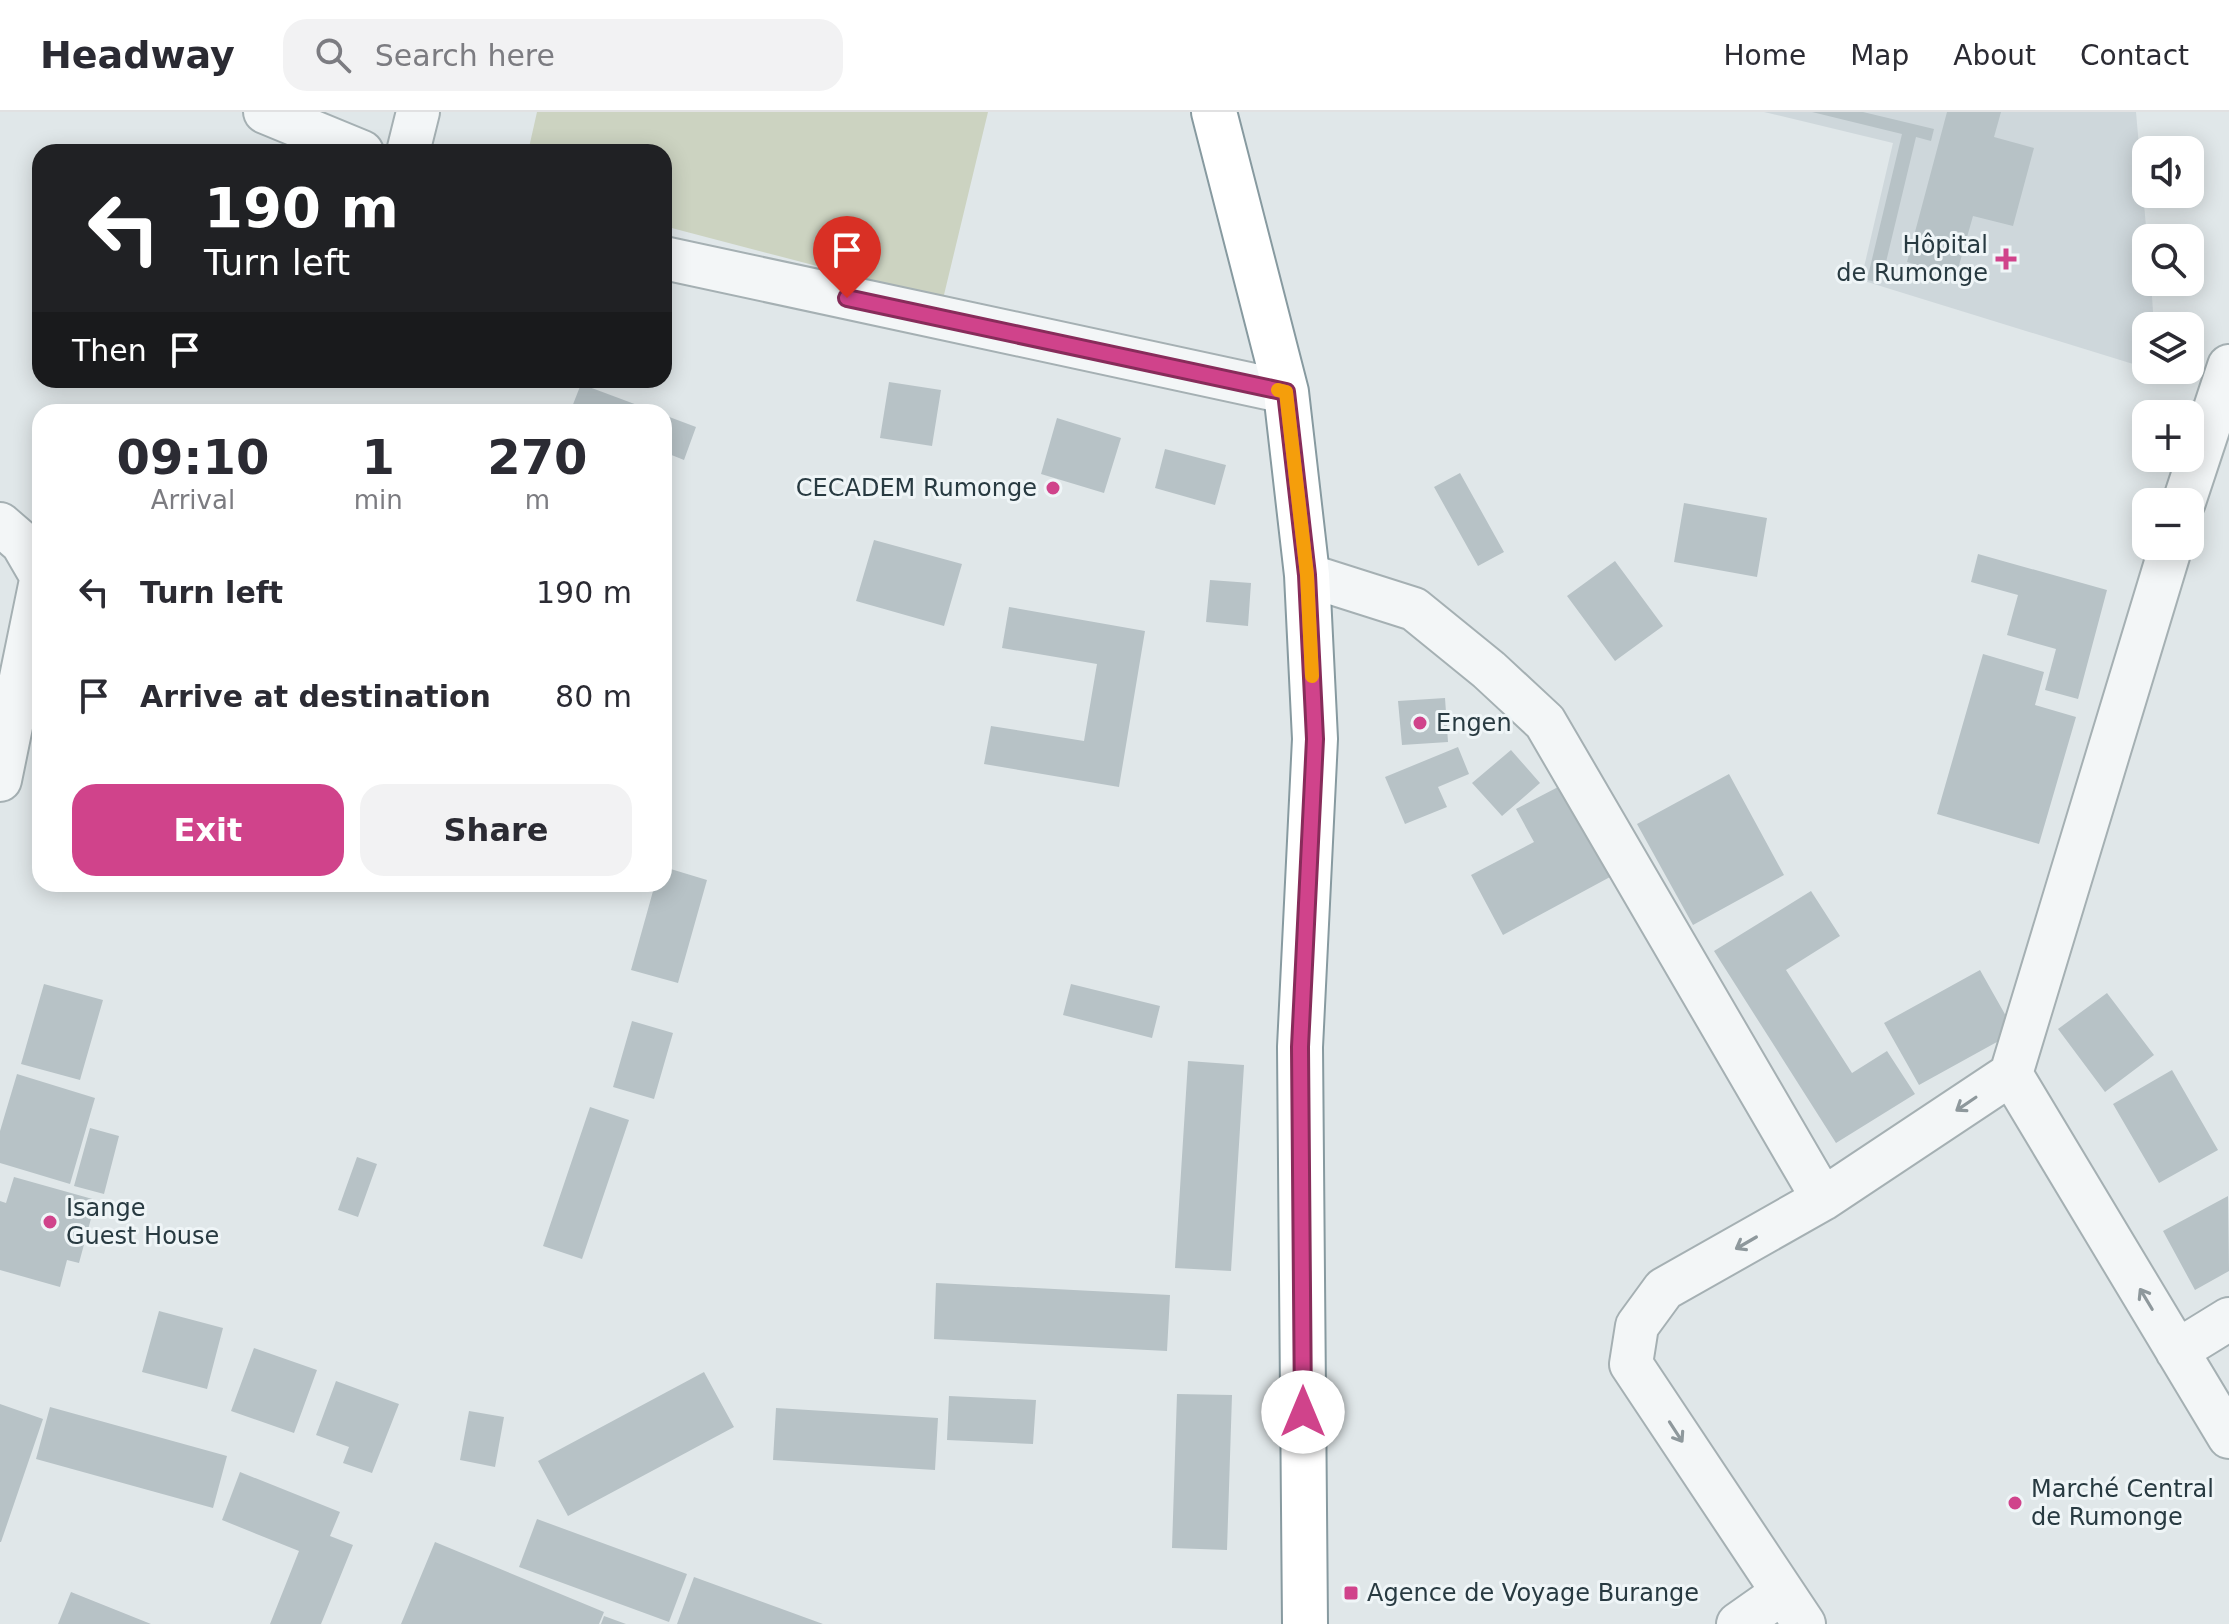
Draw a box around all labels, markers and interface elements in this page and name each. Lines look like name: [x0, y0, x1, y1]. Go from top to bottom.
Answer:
search box: [283, 19, 843, 91]
text: Headway: [40, 33, 235, 77]
icon: search: [311, 33, 355, 77]
text: Search here: [375, 38, 555, 73]
text: Home: [1723, 39, 1806, 72]
text: Map: [1850, 39, 1909, 72]
text: About: [1953, 39, 2036, 72]
text: Contact: [2080, 39, 2189, 72]
map controls: [2132, 136, 2204, 560]
button: sound: [2132, 136, 2204, 208]
text: 190 m: [204, 175, 399, 240]
icon: left: [72, 176, 176, 280]
pin: [813, 216, 881, 298]
button: search: [2132, 224, 2204, 296]
icon: arrive: [825, 228, 869, 272]
place label: Hôpital de Rumonge: [1836, 231, 1988, 287]
text: Turn left: [204, 242, 350, 283]
marker: Hôpital de Rumonge: [1995, 248, 2017, 270]
button: layers: [2132, 312, 2204, 384]
icon: arrive: [163, 328, 207, 372]
text: Then: [72, 333, 147, 368]
button: +: [2132, 400, 2204, 472]
text: 09:10: [116, 429, 269, 485]
text: 1: [362, 429, 395, 485]
text: 270: [487, 429, 587, 485]
place label: CECADEM Rumonge: [796, 474, 1037, 502]
marker: CECADEM Rumonge: [1044, 479, 1062, 497]
text: Arrival: [151, 485, 235, 515]
text: min: [354, 485, 403, 515]
text: m: [525, 485, 550, 515]
button: −: [2132, 488, 2204, 560]
icon: left: [72, 570, 116, 614]
text: Turn left: [140, 575, 283, 610]
text: 190 m: [536, 575, 632, 610]
icon: arrive: [72, 674, 116, 718]
text: Arrive at destination: [140, 679, 491, 714]
text: 80 m: [555, 679, 632, 714]
place label: Engen: [1436, 709, 1512, 737]
marker: Engen: [1411, 714, 1429, 732]
button: Exit: [72, 784, 344, 876]
button: Share: [360, 784, 632, 876]
one-way arrow: [1955, 1096, 1977, 1112]
place label: Isange Guest House: [66, 1194, 219, 1250]
marker: Isange Guest House: [41, 1213, 59, 1231]
one-way arrow: [1735, 1235, 1758, 1251]
one-way arrow: [2137, 1288, 2153, 1311]
position arrow: [1261, 1370, 1345, 1454]
one-way arrow: [1668, 1421, 1684, 1443]
place label: Marché Central de Rumonge: [2031, 1475, 2214, 1531]
marker: Marché Central de Rumonge: [2006, 1494, 2024, 1512]
place label: Agence de Voyage Burange: [1367, 1579, 1699, 1607]
marker: Agence de Voyage Burange: [1342, 1584, 1360, 1602]

